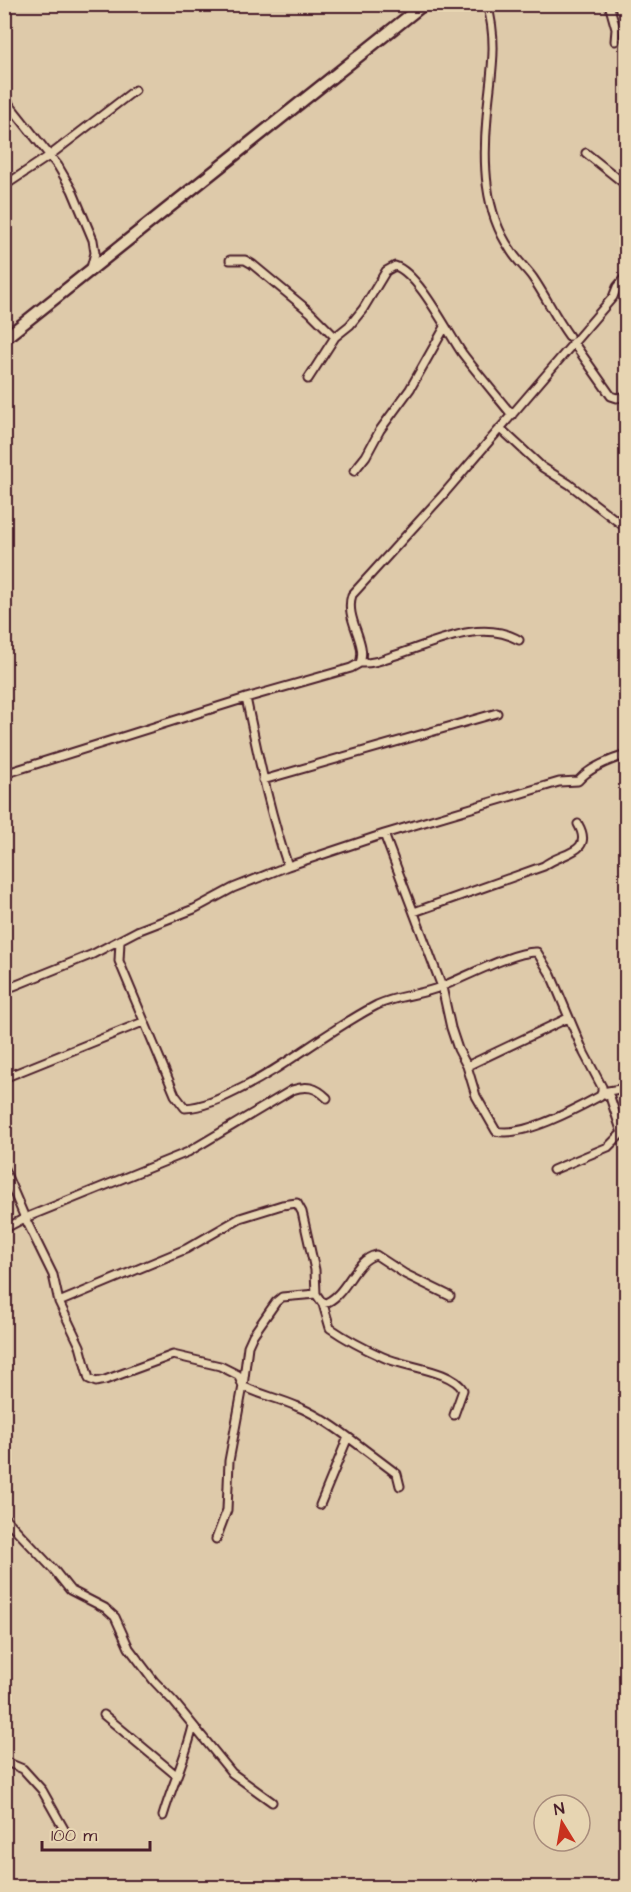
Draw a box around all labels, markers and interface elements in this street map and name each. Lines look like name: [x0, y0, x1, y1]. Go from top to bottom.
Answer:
north arrow: [532, 1793, 592, 1853]
text: N: [552, 1798, 566, 1821]
scale bar: [42, 1814, 150, 1852]
text: 100 m: [51, 1823, 97, 1848]

